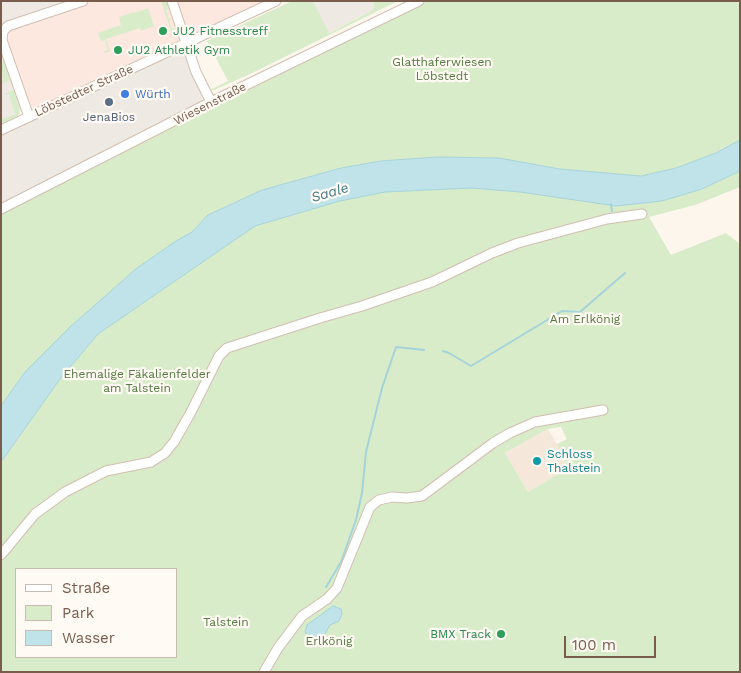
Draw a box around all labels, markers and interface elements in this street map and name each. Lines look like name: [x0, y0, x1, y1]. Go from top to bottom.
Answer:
place label: JU2 Fitnesstreff: [173, 24, 268, 38]
marker: JU2 Fitnesstreff: [157, 25, 169, 37]
place label: JU2 Athletik Gym: [128, 43, 230, 57]
marker: JU2 Athletik Gym: [112, 44, 124, 56]
park label: Glatthaferwiesen Löbstedt: [392, 55, 492, 83]
street label: Löbstedter Straße: [32, 62, 136, 120]
street label: Wiesenstraße: [171, 80, 249, 128]
place label: Würth: [135, 87, 171, 101]
marker: Würth: [119, 88, 131, 100]
marker: JenaBios: [103, 96, 115, 108]
place label: JenaBios: [83, 110, 135, 124]
water label: Saale: [309, 180, 351, 206]
park label: Am Erlkönig: [550, 312, 620, 326]
park label: Ehemalige Fäkalienfelder am Talstein: [63, 367, 211, 395]
place label: Schloss Thalstein: [547, 447, 601, 475]
marker: Schloss Thalstein: [531, 455, 543, 467]
legend: [15, 568, 178, 658]
text: Straße: [62, 579, 110, 597]
text: Park: [62, 604, 94, 622]
park label: Talstein: [203, 615, 249, 629]
scale bar: [566, 626, 658, 658]
place label: BMX Track: [430, 627, 491, 641]
marker: BMX Track: [495, 628, 507, 640]
text: Wasser: [62, 629, 115, 647]
park label: Erlkönig: [305, 634, 353, 648]
text: 100 m: [572, 636, 616, 654]

